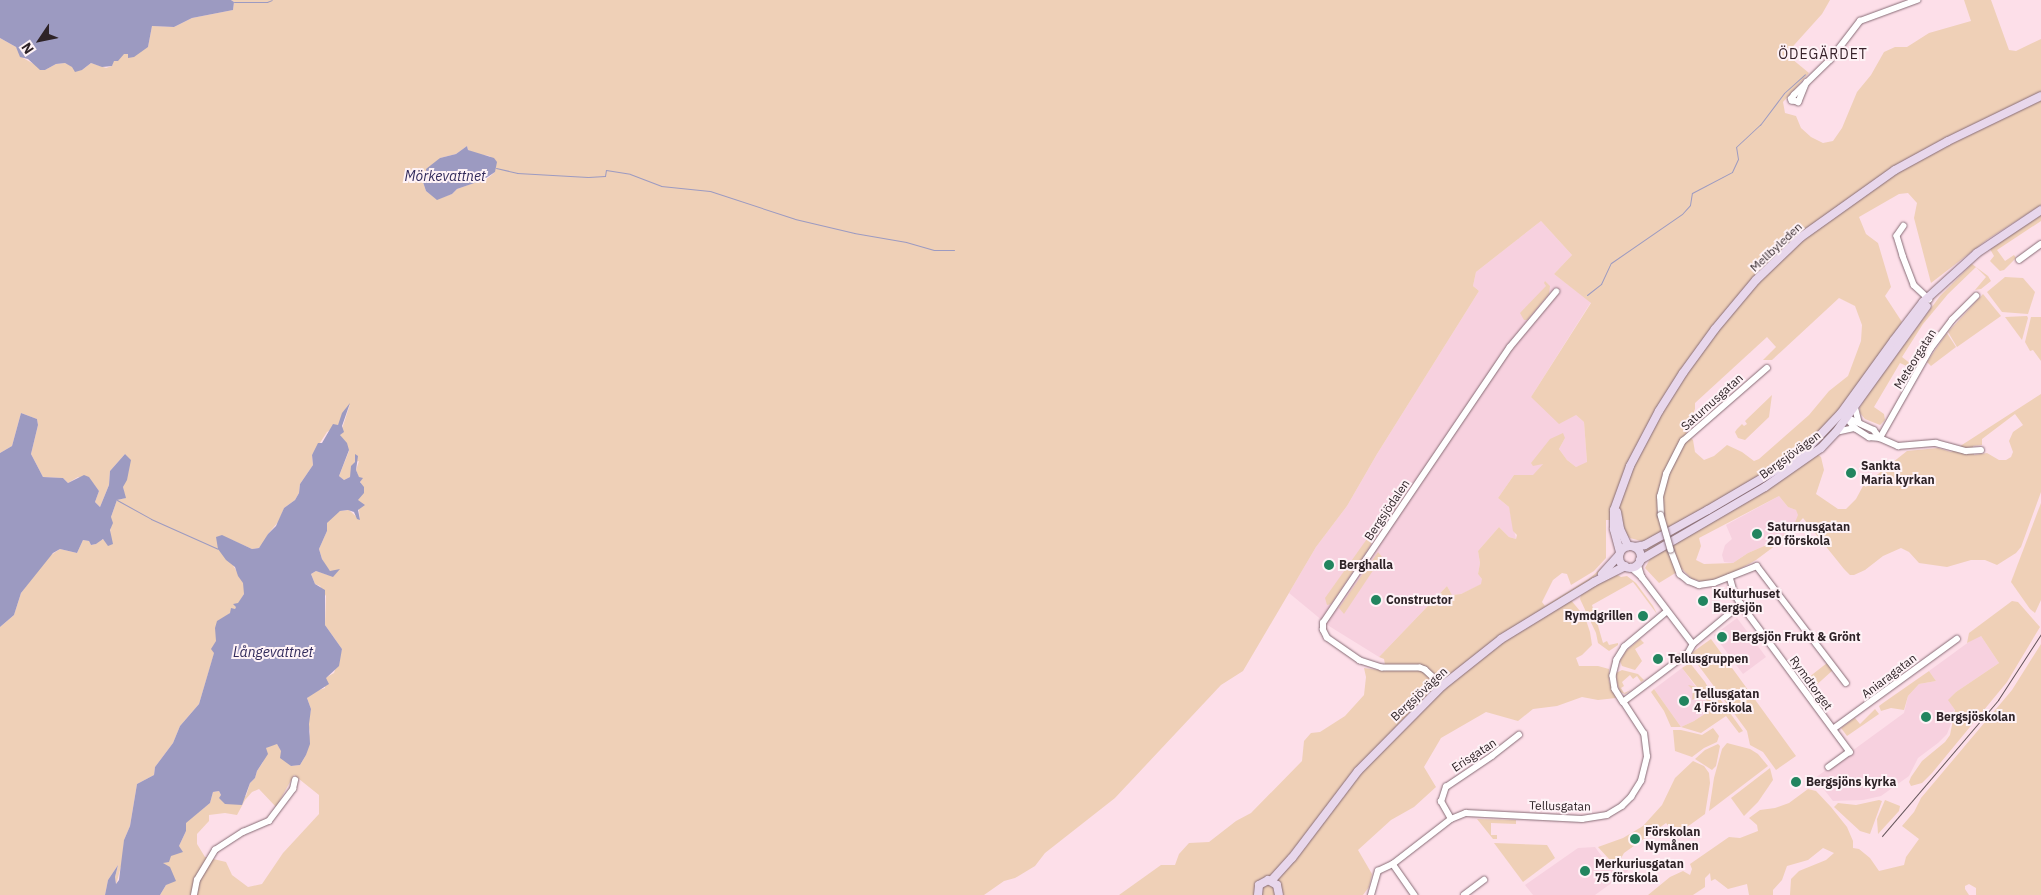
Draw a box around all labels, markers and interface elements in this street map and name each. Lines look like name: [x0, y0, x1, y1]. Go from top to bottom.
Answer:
north arrow: [15, 15, 65, 65]
text: N: [17, 39, 38, 58]
district label: ÖDEGÄRDET: [1777, 46, 1869, 62]
water label: Mörkevattnet: [404, 168, 486, 184]
street label: Mellbyleden: [1747, 219, 1805, 275]
street label: Meteorgatan: [1891, 326, 1939, 392]
street label: Saturnusgatan: [1678, 370, 1746, 434]
street label: Bergsjövägen: [1757, 428, 1823, 482]
place label: Sankta Maria kyrkan: [1861, 459, 1935, 487]
marker: Sankta Maria kyrkan: [1845, 467, 1857, 479]
street label: Bergsjödalen: [1361, 477, 1413, 543]
place label: Saturnusgatan 20 förskola: [1767, 520, 1850, 548]
marker: Saturnusgatan 20 förskola: [1751, 528, 1763, 540]
place label: Berghalla: [1339, 558, 1393, 572]
marker: Berghalla: [1323, 559, 1335, 571]
place label: Kulturhuset Bergsjön: [1713, 587, 1780, 615]
place label: Constructor: [1386, 593, 1453, 607]
marker: Constructor: [1370, 594, 1382, 606]
marker: Kulturhuset Bergsjön: [1697, 595, 1709, 607]
place label: Rymdgrillen: [1565, 609, 1633, 623]
marker: Rymdgrillen: [1637, 610, 1649, 622]
place label: Bergsjön Frukt & Grönt: [1732, 630, 1861, 644]
marker: Bergsjön Frukt & Grönt: [1716, 631, 1728, 643]
water label: Långevattnet: [233, 644, 313, 660]
street label: Aniaragatan: [1859, 651, 1919, 701]
place label: Tellusgruppen: [1668, 652, 1748, 666]
marker: Tellusgruppen: [1652, 653, 1664, 665]
street label: Rymdtorget: [1787, 653, 1835, 713]
street label: Bergsjövägen: [1388, 664, 1450, 724]
place label: Tellusgatan 4 Förskola: [1694, 687, 1759, 715]
marker: Tellusgatan 4 Förskola: [1678, 695, 1690, 707]
place label: Bergsjöskolan: [1936, 710, 2015, 724]
marker: Bergsjöskolan: [1920, 711, 1932, 723]
street label: Erisgatan: [1449, 735, 1499, 775]
place label: Bergsjöns kyrka: [1806, 775, 1896, 789]
marker: Bergsjöns kyrka: [1790, 776, 1802, 788]
street label: Tellusgatan: [1529, 798, 1591, 814]
place label: Förskolan Nymånen: [1645, 825, 1700, 853]
marker: Förskolan Nymånen: [1629, 833, 1641, 845]
place label: Merkuriusgatan 75 förskola: [1595, 857, 1684, 885]
marker: Merkuriusgatan 75 förskola: [1579, 865, 1591, 877]

